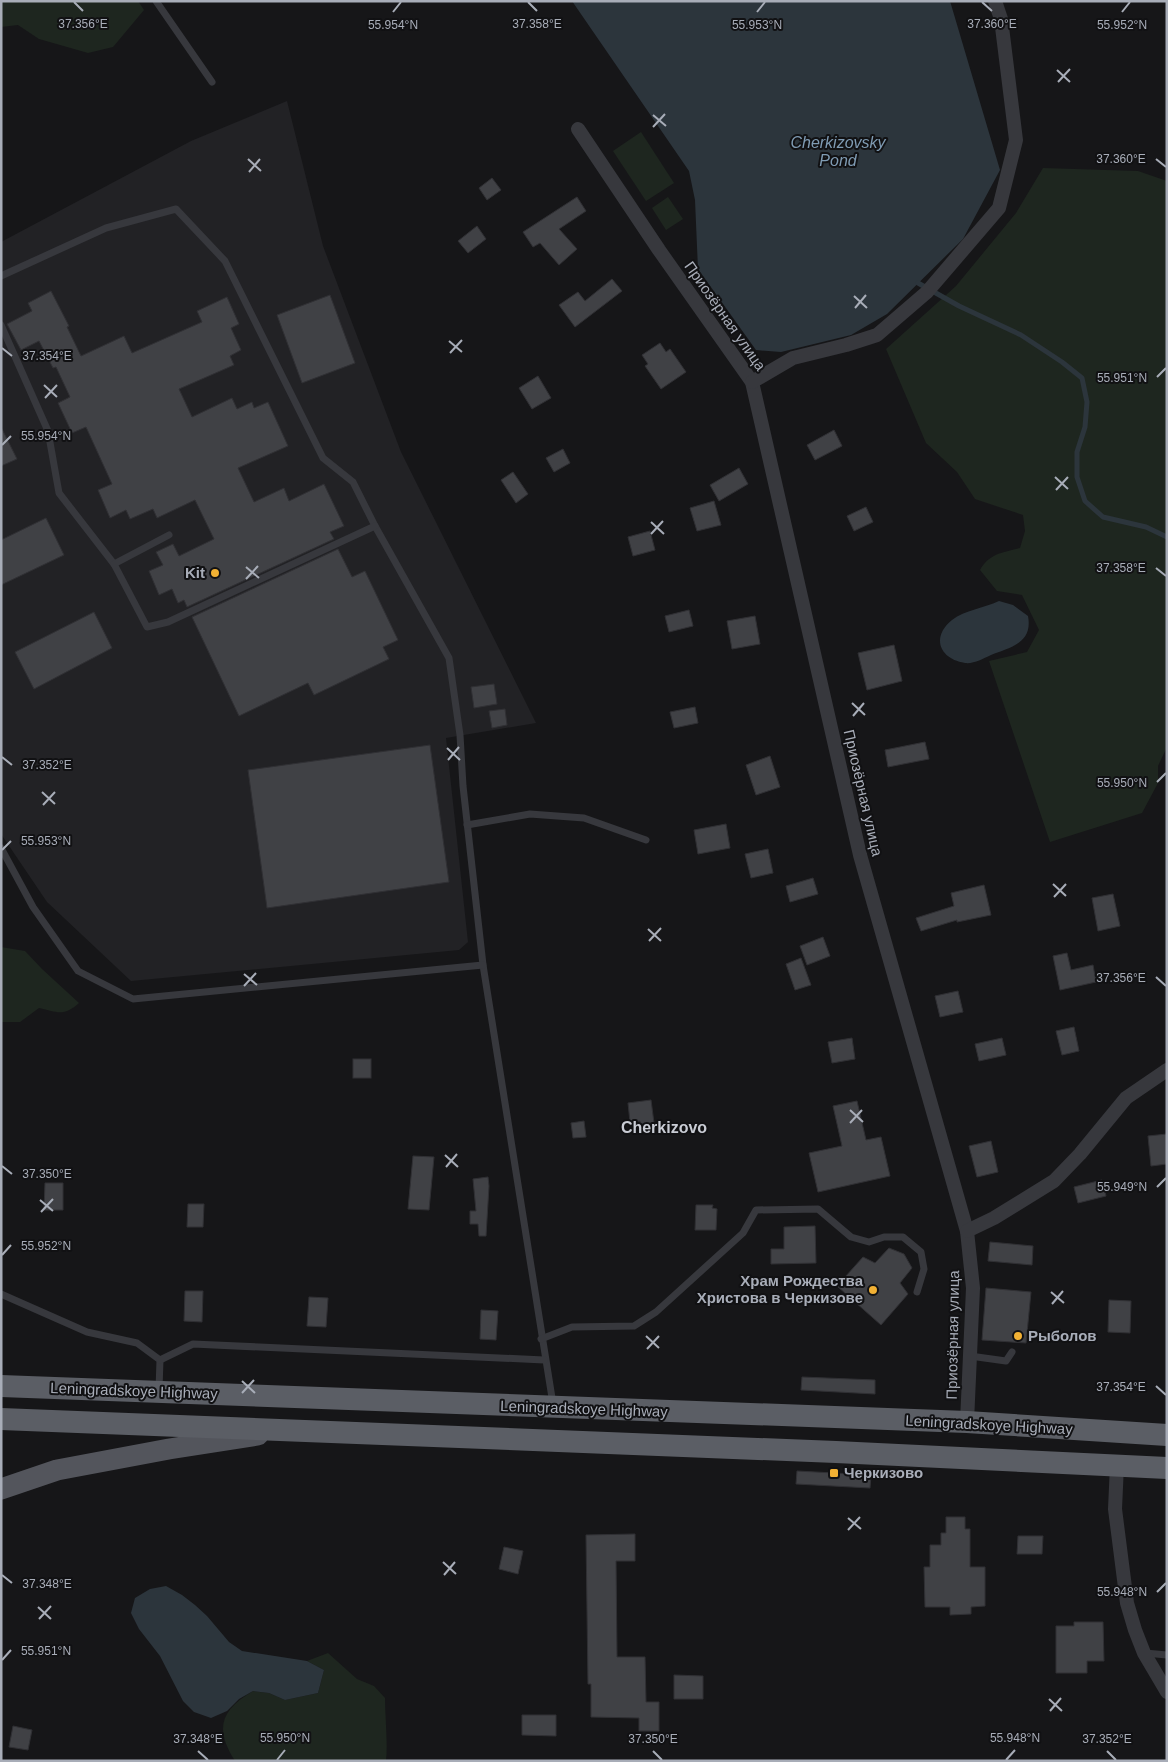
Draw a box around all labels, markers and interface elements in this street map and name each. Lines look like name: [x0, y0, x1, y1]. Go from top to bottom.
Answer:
text: 37.356°E: [58, 17, 108, 31]
text: 37.358°E: [512, 17, 562, 31]
text: 37.360°E: [967, 17, 1017, 31]
text: 55.954°N: [368, 18, 418, 32]
text: 55.953°N: [732, 18, 782, 32]
text: 55.952°N: [1097, 18, 1147, 32]
water label: Cherkizovsky Pond: [790, 134, 887, 169]
text: 37.360°E: [1096, 152, 1146, 166]
street label: Приозёрная улица: [681, 258, 770, 374]
text: 37.354°E: [22, 349, 72, 363]
text: 55.951°N: [1097, 371, 1147, 385]
text: 55.954°N: [21, 429, 71, 443]
text: 37.358°E: [1096, 561, 1146, 575]
place label: Kit: [185, 564, 205, 581]
marker: Kit: [209, 567, 221, 579]
street label: Приозёрная улица: [841, 728, 886, 858]
text: 37.352°E: [22, 758, 72, 772]
text: 55.950°N: [1097, 776, 1147, 790]
text: 55.953°N: [21, 834, 71, 848]
text: 37.356°E: [1096, 971, 1146, 985]
district label: Cherkizovo: [621, 1119, 707, 1136]
text: 37.350°E: [22, 1167, 72, 1181]
text: 55.949°N: [1097, 1180, 1147, 1194]
text: 55.952°N: [21, 1239, 71, 1253]
street label: Приозёрная улица: [943, 1270, 962, 1400]
place label: Храм Рождества Христова в Черкизове: [697, 1272, 864, 1306]
marker: Храм Рождества Христова в Черкизове: [867, 1284, 879, 1296]
place label: Рыболов: [1028, 1327, 1097, 1344]
marker: Рыболов: [1012, 1330, 1024, 1342]
street label: Leningradskoye Highway: [50, 1379, 219, 1402]
text: 37.354°E: [1096, 1380, 1146, 1394]
street label: Leningradskoye Highway: [500, 1397, 669, 1420]
street label: Leningradskoye Highway: [905, 1412, 1074, 1437]
place label: Черкизово: [844, 1464, 923, 1481]
marker: Черкизово: [828, 1467, 840, 1479]
text: 37.348°E: [22, 1577, 72, 1591]
text: 55.948°N: [1097, 1585, 1147, 1599]
text: 55.951°N: [21, 1644, 71, 1658]
text: 55.950°N: [260, 1731, 310, 1745]
text: 55.948°N: [990, 1731, 1040, 1745]
text: 37.348°E: [173, 1732, 223, 1746]
text: 37.350°E: [628, 1732, 678, 1746]
text: 37.352°E: [1082, 1732, 1132, 1746]

